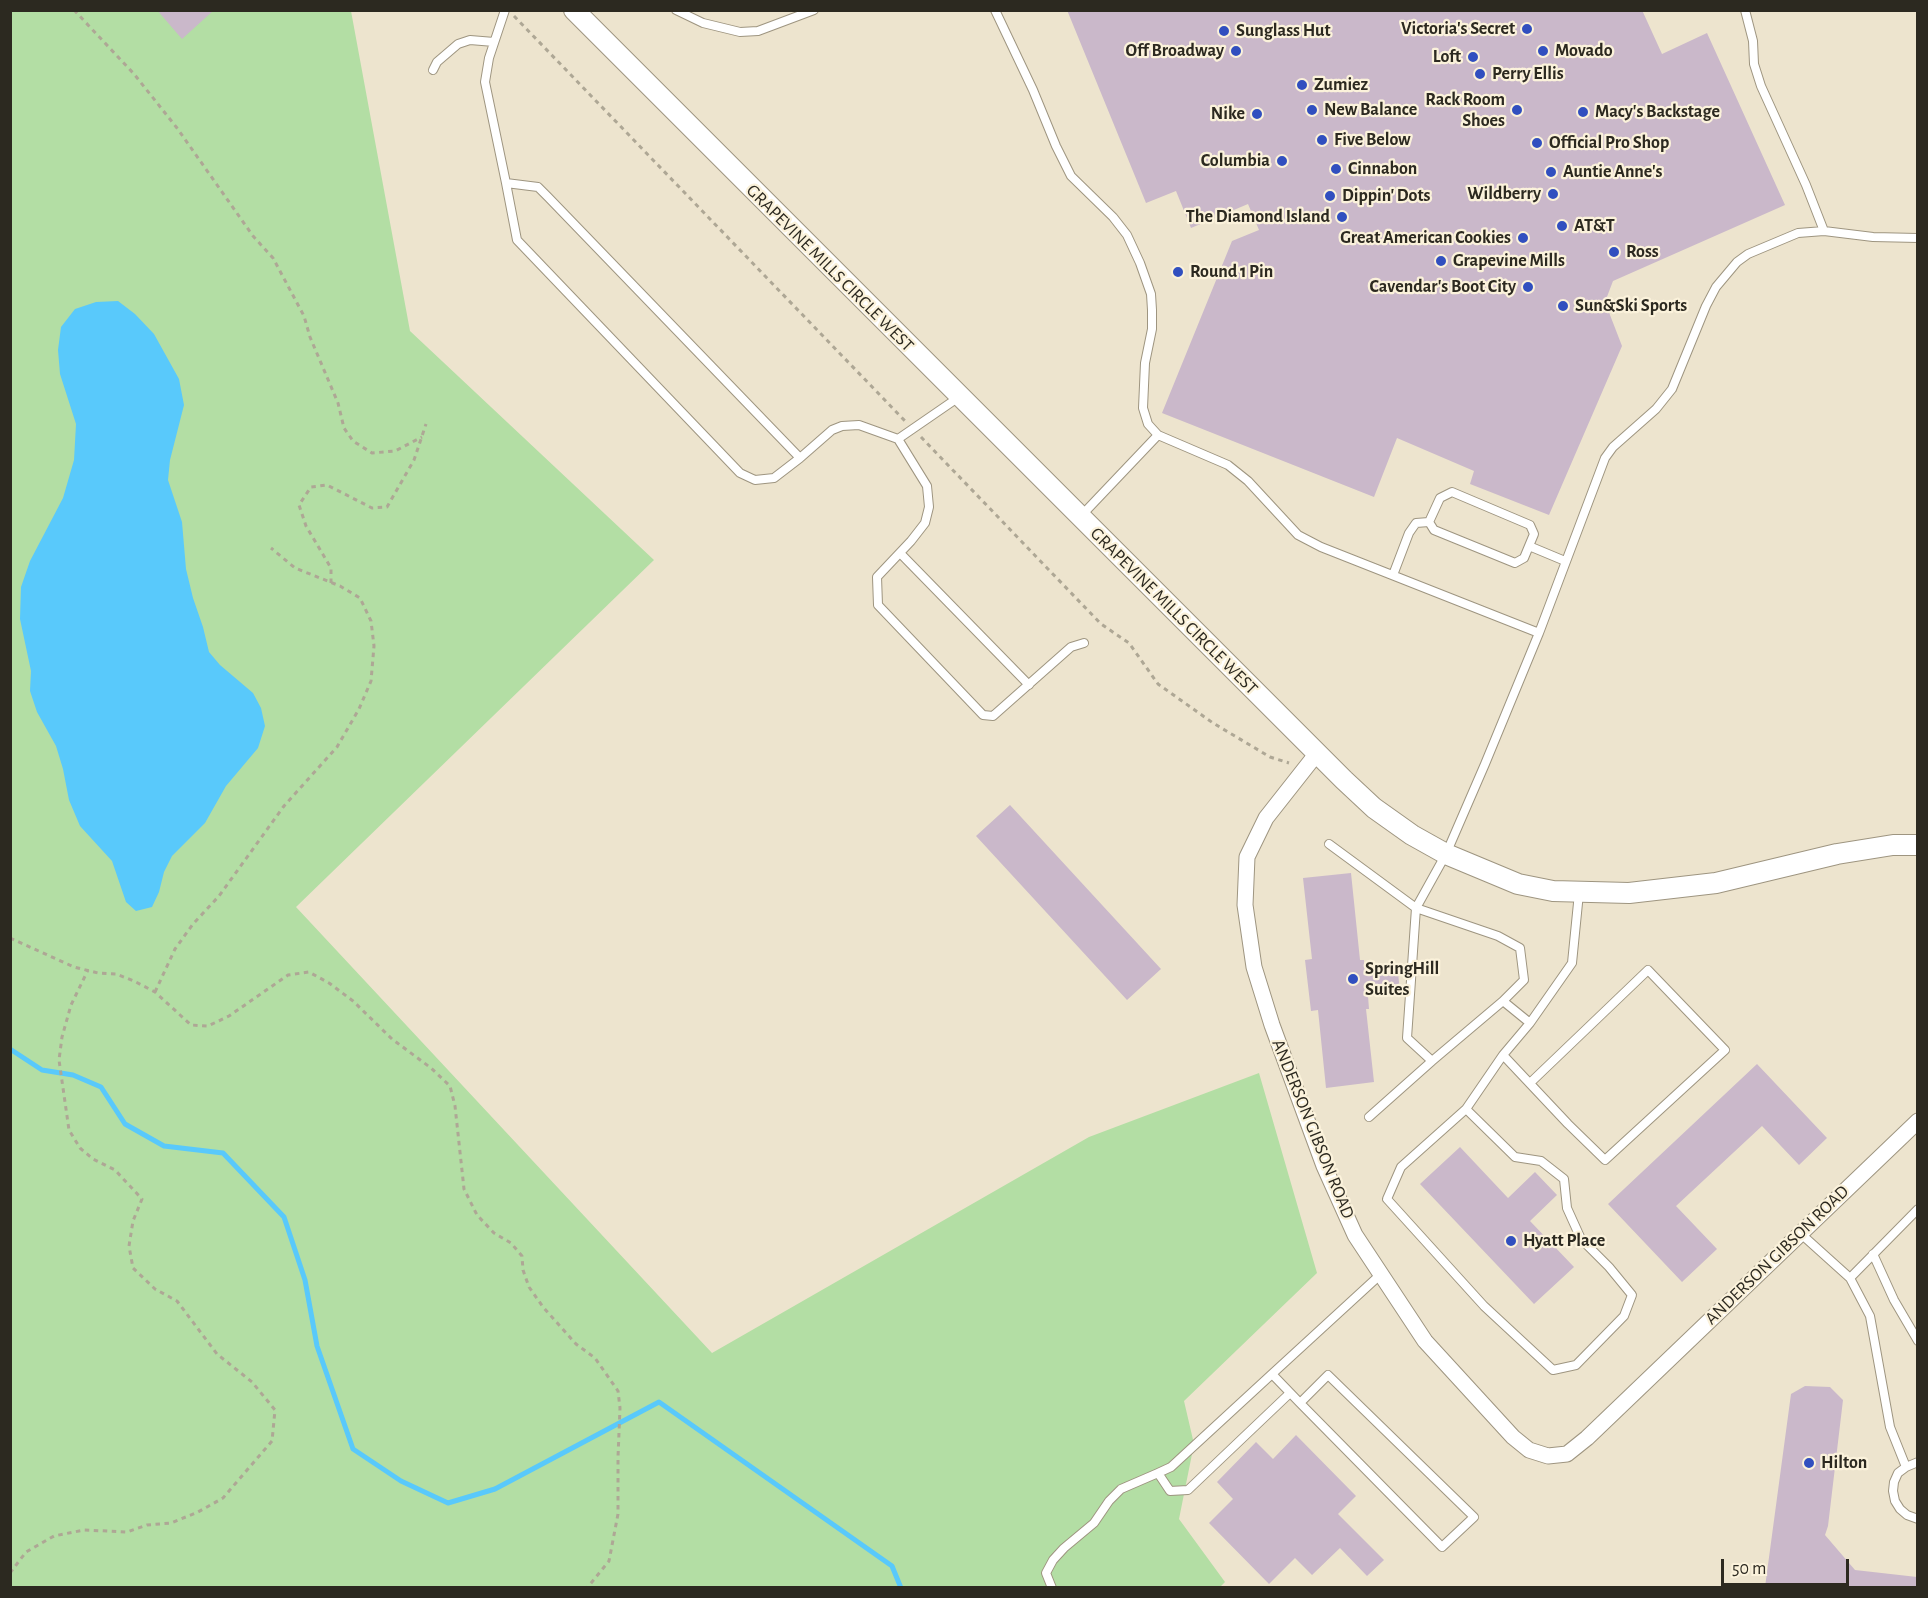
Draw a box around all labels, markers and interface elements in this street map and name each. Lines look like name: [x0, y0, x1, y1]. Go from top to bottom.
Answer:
place label: Victoria's Secret: [1401, 18, 1515, 40]
place label: Sunglass Hut: [1236, 20, 1331, 42]
marker: Victoria's Secret: [1520, 22, 1534, 36]
marker: Sunglass Hut: [1217, 24, 1231, 38]
place label: Off Broadway: [1125, 40, 1224, 62]
place label: Movado: [1555, 40, 1613, 62]
marker: Off Broadway: [1229, 44, 1243, 58]
marker: Movado: [1536, 44, 1550, 58]
place label: Loft: [1433, 46, 1461, 68]
marker: Loft: [1466, 50, 1480, 64]
place label: Perry Ellis: [1492, 63, 1564, 85]
marker: Perry Ellis: [1473, 67, 1487, 81]
place label: Zumiez: [1314, 74, 1368, 96]
marker: Zumiez: [1295, 78, 1309, 92]
place label: Rack Room Shoes: [1425, 89, 1505, 132]
place label: New Balance: [1324, 99, 1417, 121]
place label: Macy's Backstage: [1595, 101, 1720, 123]
place label: Nike: [1211, 103, 1245, 125]
marker: New Balance: [1305, 103, 1319, 117]
marker: Rack Room Shoes: [1510, 103, 1524, 117]
marker: Macy's Backstage: [1576, 105, 1590, 119]
marker: Nike: [1250, 107, 1264, 121]
place label: Five Below: [1334, 129, 1411, 151]
place label: Official Pro Shop: [1549, 132, 1669, 154]
marker: Five Below: [1315, 133, 1329, 147]
marker: Official Pro Shop: [1530, 136, 1544, 150]
place label: Columbia: [1201, 150, 1270, 172]
marker: Columbia: [1275, 154, 1289, 168]
place label: Cinnabon: [1348, 158, 1417, 180]
place label: Auntie Anne's: [1563, 161, 1663, 183]
marker: Cinnabon: [1329, 162, 1343, 176]
marker: Auntie Anne's: [1544, 165, 1558, 179]
street label: GRAPEVINE MILLS CIRCLE WEST: [742, 180, 918, 356]
place label: Wildberry: [1467, 183, 1541, 205]
place label: Dippin' Dots: [1342, 185, 1430, 207]
marker: Wildberry: [1546, 187, 1560, 201]
marker: Dippin' Dots: [1323, 189, 1337, 203]
place label: The Diamond Island: [1186, 206, 1330, 228]
marker: The Diamond Island: [1335, 210, 1349, 224]
place label: AT&T: [1574, 215, 1615, 237]
marker: AT&T: [1555, 219, 1569, 233]
place label: Great American Cookies: [1340, 227, 1511, 249]
marker: Great American Cookies: [1516, 231, 1530, 245]
place label: Ross: [1626, 241, 1659, 263]
marker: Ross: [1607, 245, 1621, 259]
place label: Grapevine Mills: [1453, 250, 1565, 272]
marker: Grapevine Mills: [1434, 254, 1448, 268]
place label: Round 1 Pin: [1190, 261, 1273, 283]
marker: Round 1 Pin: [1171, 265, 1185, 279]
place label: Cavendar's Boot City: [1370, 276, 1516, 298]
marker: Cavendar's Boot City: [1521, 280, 1535, 294]
place label: Sun&Ski Sports: [1575, 295, 1687, 317]
marker: Sun&Ski Sports: [1556, 299, 1570, 313]
street label: GRAPEVINE MILLS CIRCLE WEST: [1086, 523, 1262, 699]
place label: SpringHill Suites: [1365, 958, 1439, 1000]
marker: SpringHill Suites: [1346, 972, 1360, 986]
street label: ANDERSON GIBSON ROAD: [1267, 1036, 1359, 1222]
street label: ANDERSON GIBSON ROAD: [1701, 1181, 1853, 1329]
place label: Hyatt Place: [1523, 1230, 1605, 1252]
marker: Hyatt Place: [1504, 1234, 1518, 1248]
place label: Hilton: [1821, 1452, 1867, 1474]
marker: Hilton: [1802, 1456, 1816, 1470]
scale bar: [1724, 1547, 1852, 1585]
text: 50 m: [1732, 1560, 1766, 1578]

